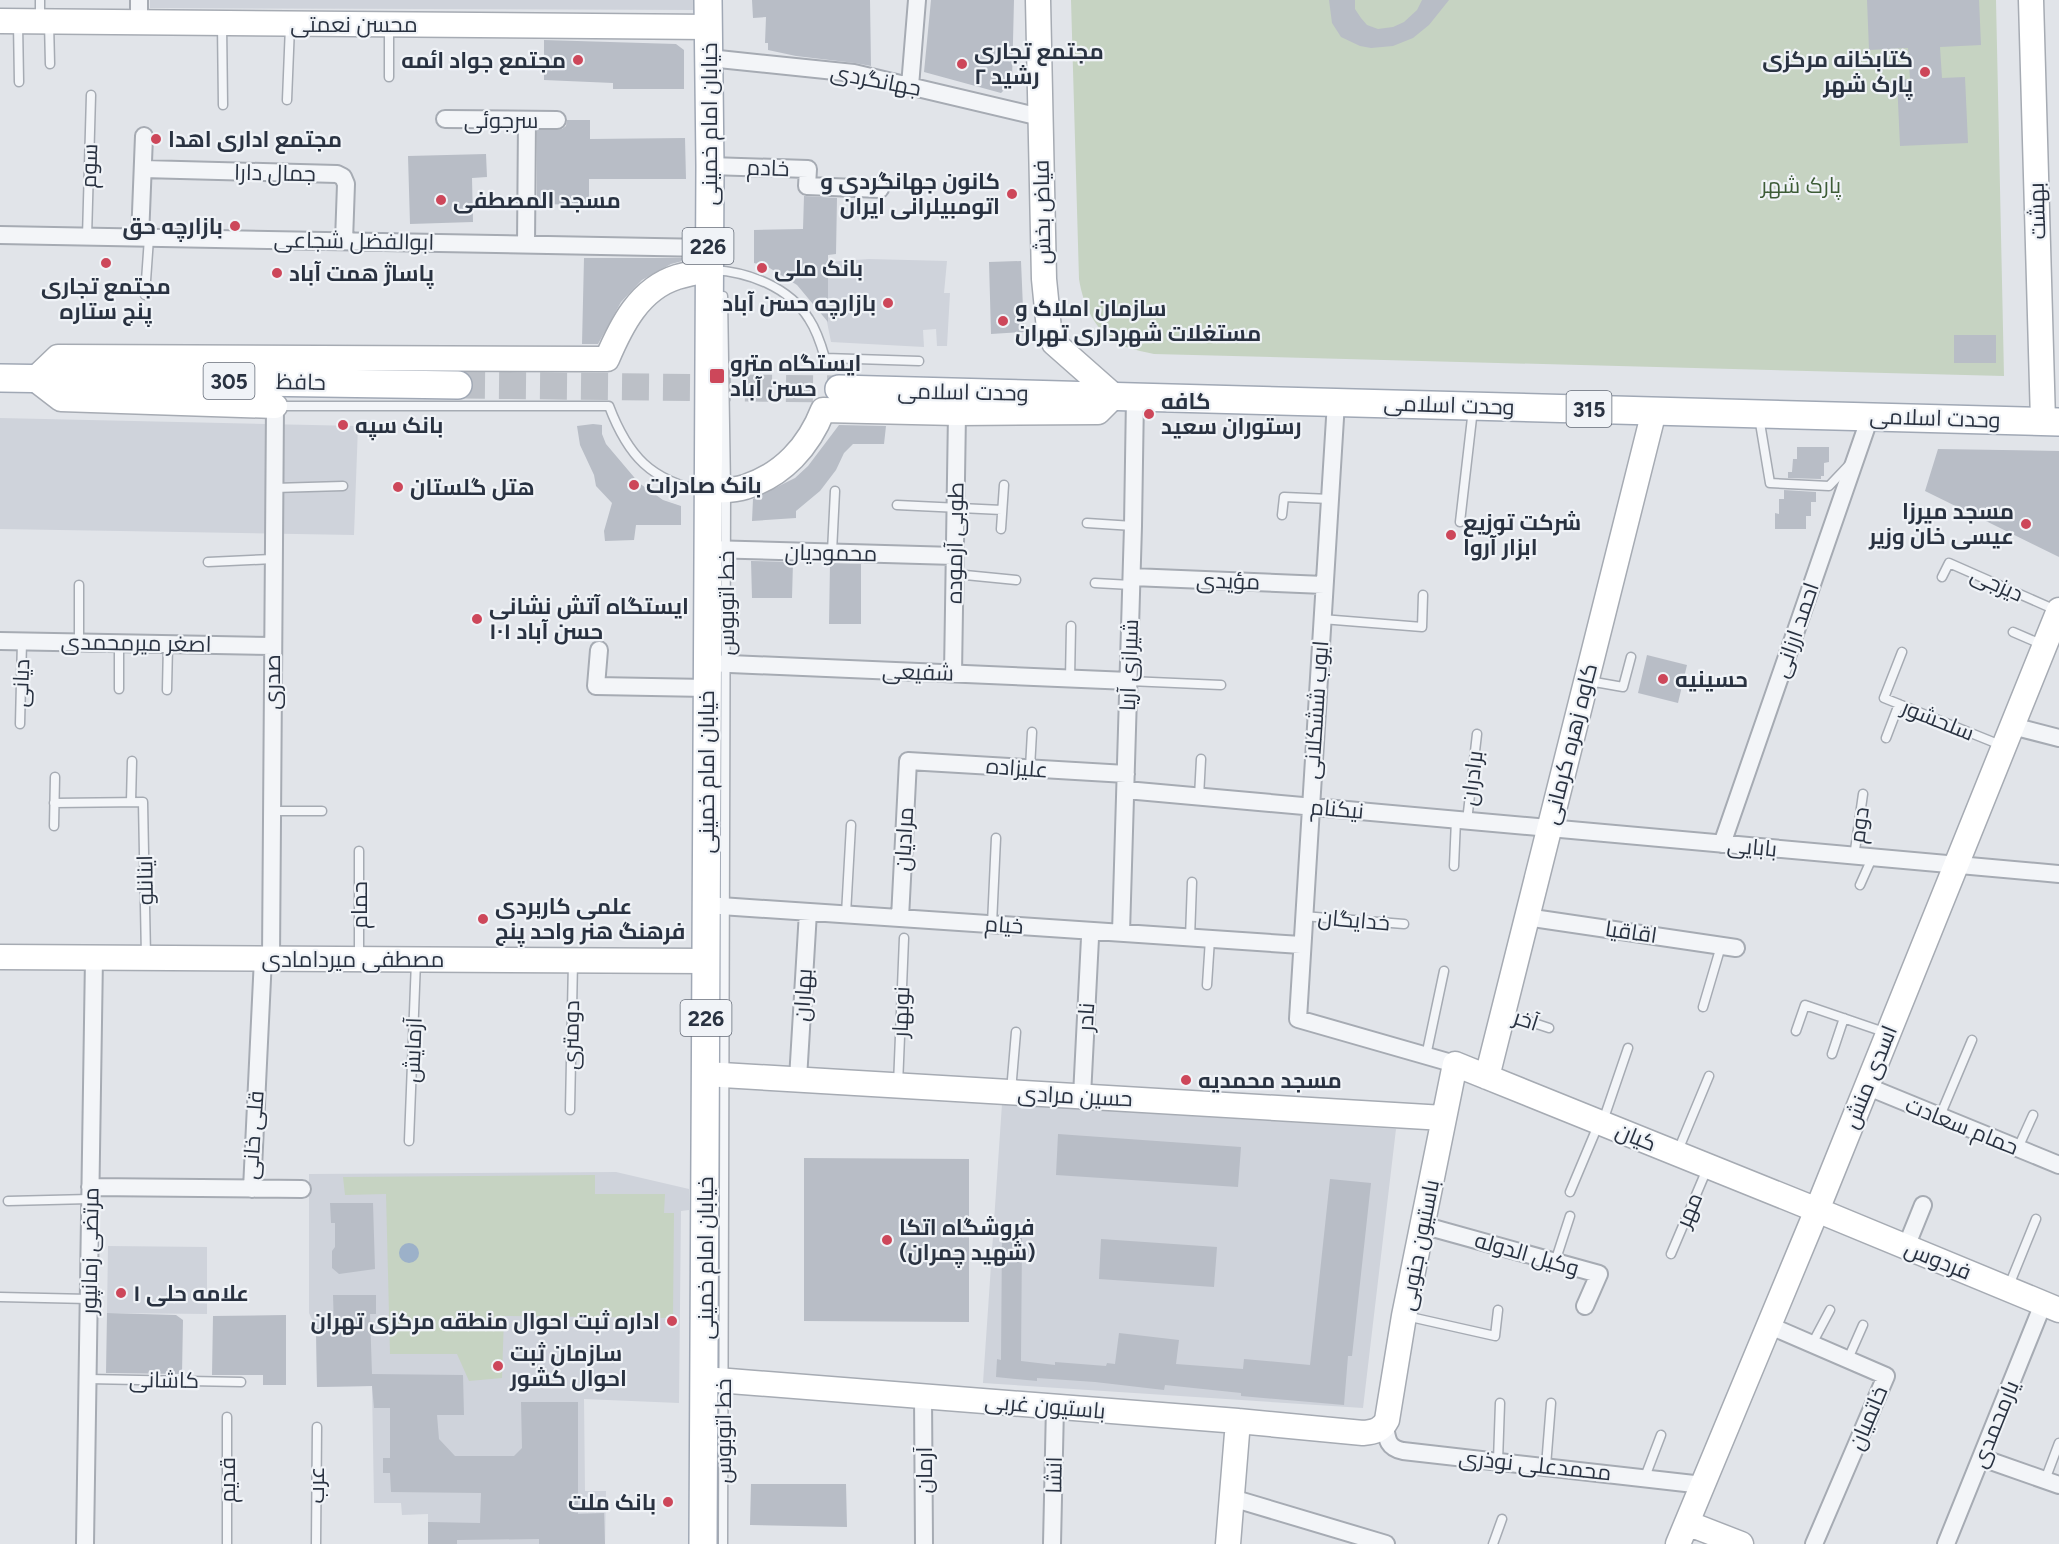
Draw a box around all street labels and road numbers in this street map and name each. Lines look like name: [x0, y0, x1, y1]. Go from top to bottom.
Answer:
street label: محسن نعمتی: [290, 11, 418, 38]
street label: خیابان امام خمینی: [696, 43, 725, 205]
street label: جهانگردی: [828, 58, 924, 102]
street label: سرجوئی: [464, 107, 538, 134]
street label: سوم: [75, 143, 105, 189]
street label: خادم: [746, 154, 790, 184]
street label: جمال دارا: [234, 159, 316, 187]
street label: فیاض بخش: [1028, 160, 1056, 264]
street label: بهشت: [2023, 182, 2051, 240]
street label: ابوالفضل شجاعی: [274, 226, 434, 256]
road number: 226: [682, 228, 734, 264]
road number: 305: [204, 363, 254, 399]
street label: حافظ: [276, 368, 326, 396]
street label: وحدت اسلامی: [897, 377, 1029, 407]
street label: وحدت اسلامی: [1383, 389, 1515, 421]
road number: 315: [1566, 391, 1612, 427]
street label: وحدت اسلامی: [1869, 402, 2001, 434]
street label: طوبی آزموده: [940, 482, 970, 604]
street label: محمودیان: [784, 539, 878, 567]
street label: خط اتوبوس: [713, 551, 740, 655]
street label: دیزجی: [1966, 561, 2028, 607]
street label: مؤیدی: [1195, 566, 1261, 596]
street label: احمد ارزانی: [1767, 579, 1825, 681]
street label: شیرازی آریا: [1114, 618, 1144, 712]
street label: اصغر میرمحمدی: [60, 628, 212, 658]
street label: ایوب ششکلانی: [1298, 640, 1334, 780]
street label: صدری: [259, 654, 286, 710]
street label: شفیعی: [881, 657, 955, 687]
street label: دیانی: [7, 658, 35, 708]
street label: کاوه زهره کرمانی: [1537, 661, 1603, 827]
street label: خیابان امام خمینی: [693, 691, 722, 853]
street label: سلحشور: [1896, 693, 1978, 747]
street label: برادران: [1455, 749, 1489, 807]
street label: علیزاده: [985, 752, 1049, 784]
street label: نیکنام: [1309, 793, 1365, 827]
street label: دوم: [1843, 805, 1877, 845]
street label: مرادیان: [889, 806, 919, 872]
street label: بابایی: [1726, 831, 1778, 863]
street label: اینانلو: [131, 855, 159, 905]
street label: حمام: [346, 881, 375, 929]
street label: خدایگان: [1317, 903, 1391, 937]
street label: خیام: [983, 910, 1024, 942]
street label: اقاقیا: [1603, 915, 1659, 949]
street label: مصطفی میردامادی: [262, 946, 445, 973]
street label: بهاران: [788, 968, 818, 1022]
street label: نوبهار: [887, 986, 915, 1040]
street label: دومتری: [557, 1000, 585, 1070]
road number: 226: [680, 1000, 732, 1036]
street label: نادر: [1072, 1002, 1100, 1034]
street label: آخر: [1508, 1003, 1542, 1037]
street label: آزمایش: [398, 1017, 428, 1083]
street label: اسدی منش: [1837, 1021, 1903, 1133]
street label: حسین مرادی: [1017, 1079, 1133, 1113]
street label: قلی خانی: [236, 1090, 270, 1180]
street label: حمام سعادت: [1901, 1091, 2022, 1163]
street label: کیان: [1612, 1117, 1660, 1157]
street label: خیابان امام خمینی: [692, 1177, 721, 1339]
street label: باستیون جنوبی: [1393, 1177, 1445, 1313]
street label: مرتضی زمانپور: [75, 1187, 105, 1317]
street label: مهر: [1669, 1189, 1708, 1233]
street label: وکیل الدوله: [1472, 1226, 1582, 1282]
street label: فردوس: [1901, 1235, 1975, 1285]
street label: کاشانی: [129, 1366, 199, 1394]
street label: یارمحمدی: [1965, 1376, 2025, 1472]
street label: خط اتوبوس: [710, 1379, 737, 1483]
street label: خاتمیان: [1842, 1382, 1894, 1454]
street label: باستیون غربی: [983, 1387, 1107, 1425]
street label: محمدعلی نوذری: [1457, 1444, 1613, 1486]
street label: آرمان: [911, 1446, 938, 1493]
street label: انشا: [1040, 1456, 1068, 1494]
street label: قدیم: [214, 1457, 243, 1503]
street label: عرب: [303, 1466, 330, 1504]

